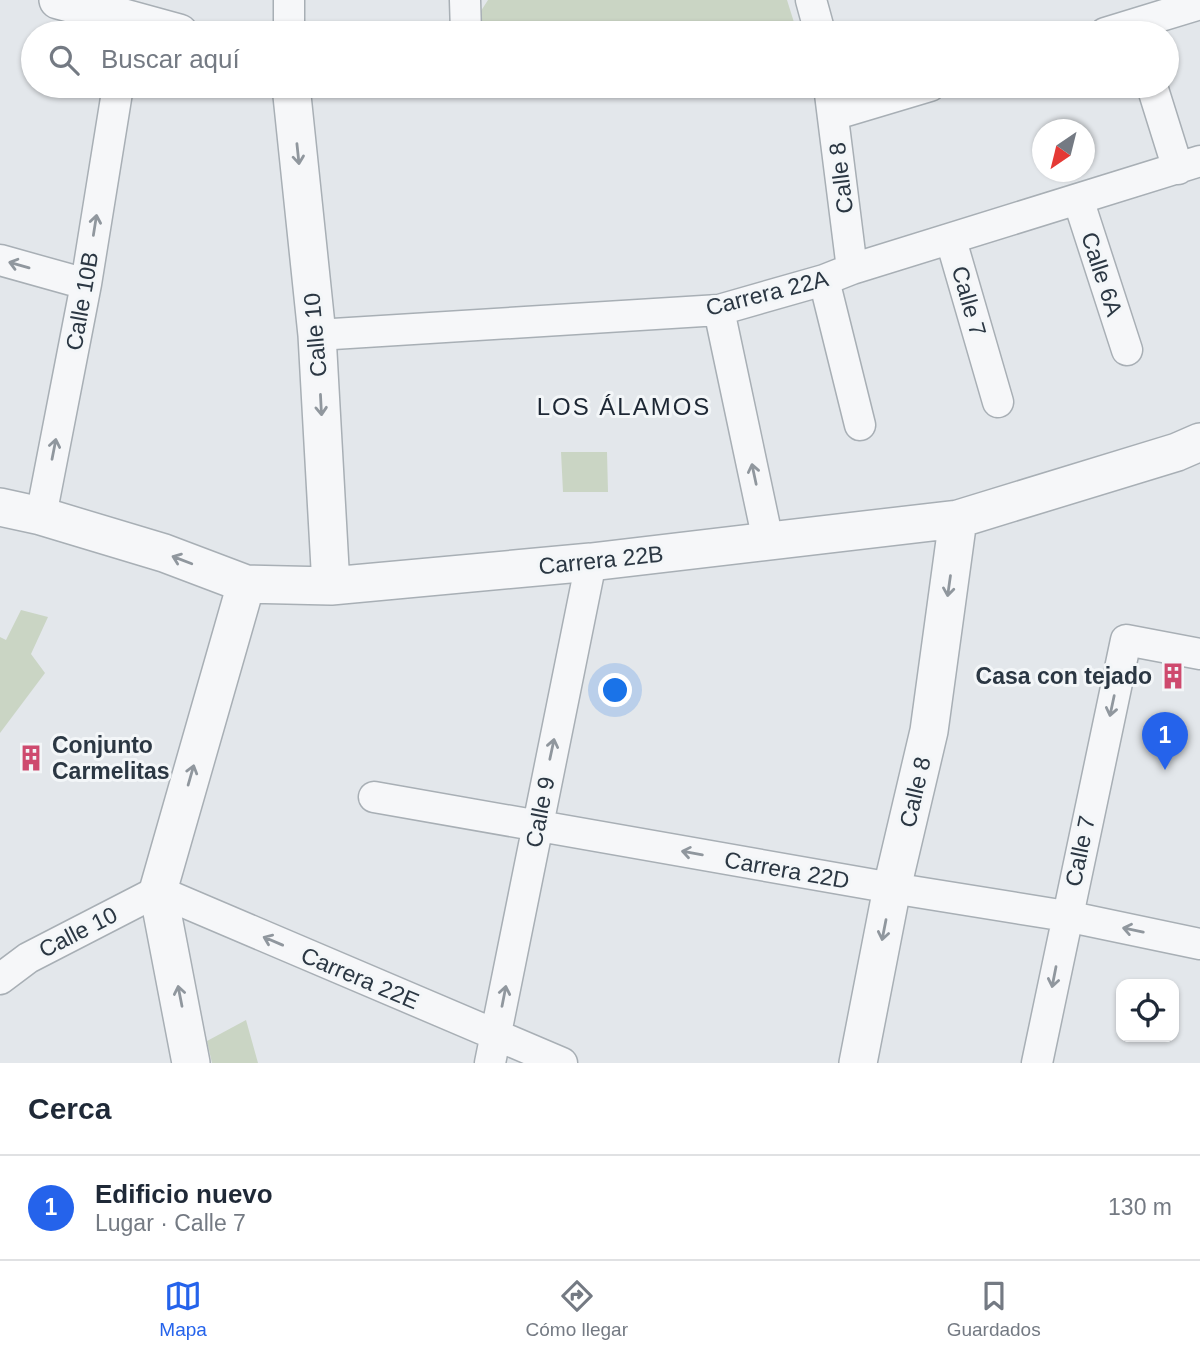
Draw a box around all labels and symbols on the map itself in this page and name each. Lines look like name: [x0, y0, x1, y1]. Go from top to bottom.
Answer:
north arrow: [1032, 119, 1095, 182]
street label: Calle 8: [824, 141, 858, 215]
one-way arrow: [292, 142, 305, 164]
one-way arrow: [89, 215, 102, 237]
street label: Calle 6A: [1076, 229, 1128, 320]
street label: Calle 10B: [61, 250, 103, 352]
one-way arrow: [9, 258, 31, 271]
street label: Calle 7: [947, 263, 991, 339]
street label: Carrera 22A: [703, 265, 832, 321]
street label: Calle 10: [298, 292, 332, 378]
one-way arrow: [314, 393, 327, 416]
district label: LOS ÁLAMOS: [537, 393, 711, 420]
one-way arrow: [47, 438, 61, 461]
one-way arrow: [746, 463, 760, 486]
street label: Carrera 22B: [537, 541, 665, 579]
one-way arrow: [171, 552, 193, 565]
one-way arrow: [943, 575, 956, 597]
building icon: Casa con tejado: [1158, 661, 1188, 691]
place label: Casa con tejado: [976, 663, 1152, 689]
your location: [598, 673, 632, 707]
one-way arrow: [1104, 694, 1118, 717]
pin: 1: [1142, 712, 1188, 770]
place label: Conjunto Carmelitas: [52, 732, 170, 784]
one-way arrow: [546, 738, 560, 761]
building icon: Conjunto Carmelitas: [16, 743, 46, 773]
street label: Calle 8: [894, 754, 936, 830]
one-way arrow: [186, 764, 199, 786]
street label: Calle 9: [520, 774, 560, 850]
street label: Calle 7: [1060, 813, 1100, 889]
one-way arrow: [681, 846, 704, 860]
street label: Carrera 22D: [722, 846, 852, 894]
street label: Calle 10: [35, 901, 121, 963]
one-way arrow: [876, 918, 890, 941]
one-way arrow: [1122, 923, 1145, 937]
one-way arrow: [263, 934, 285, 947]
street label: Carrera 22E: [297, 942, 423, 1014]
one-way arrow: [1047, 965, 1060, 988]
one-way arrow: [172, 985, 186, 1008]
one-way arrow: [498, 985, 511, 1008]

